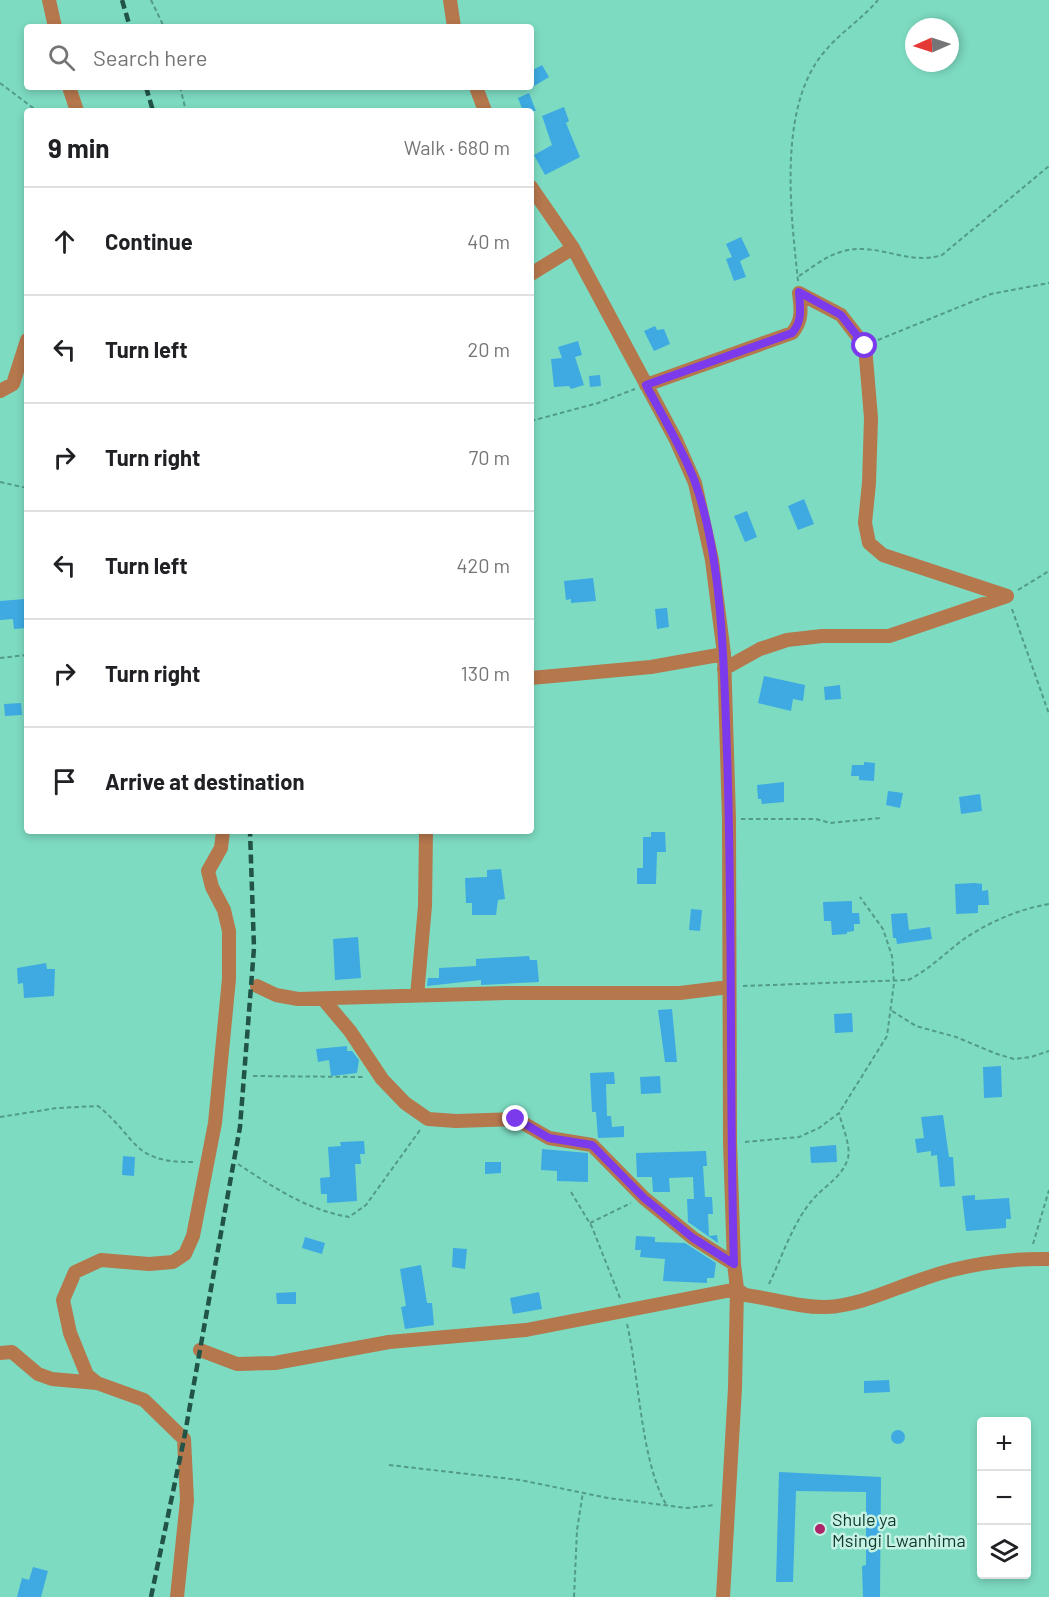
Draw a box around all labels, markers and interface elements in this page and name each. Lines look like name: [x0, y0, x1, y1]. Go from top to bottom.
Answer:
north arrow: [905, 18, 959, 72]
search box: [24, 24, 534, 90]
icon: search: [45, 41, 78, 74]
text: Search here: [93, 44, 207, 70]
text: 9 min: [48, 132, 110, 163]
text: Walk · 680 m: [404, 135, 510, 159]
icon: ahead: [48, 225, 81, 258]
text: Continue: [105, 228, 193, 254]
text: 40 m: [467, 229, 510, 253]
route start: [851, 332, 877, 358]
icon: left: [48, 333, 81, 366]
text: Turn left: [105, 336, 188, 362]
text: 20 m: [467, 337, 510, 361]
icon: right: [48, 441, 81, 474]
text: Turn right: [105, 444, 200, 470]
text: 70 m: [469, 445, 510, 469]
icon: left: [48, 549, 81, 582]
text: Turn left: [105, 552, 188, 578]
text: 420 m: [456, 553, 510, 577]
icon: right: [48, 657, 81, 690]
text: Turn right: [105, 660, 200, 686]
text: 130 m: [461, 661, 510, 685]
icon: arrive: [48, 765, 81, 798]
text: Arrive at destination: [105, 768, 304, 794]
route end: [502, 1105, 528, 1131]
map controls: [977, 1417, 1031, 1579]
button: +: [977, 1417, 1031, 1471]
button: −: [977, 1471, 1031, 1525]
place label: Shule ya Msingi Lwanhima: [832, 1508, 966, 1551]
marker: Shule ya Msingi Lwanhima: [813, 1522, 827, 1536]
button: layers: [977, 1525, 1031, 1579]

